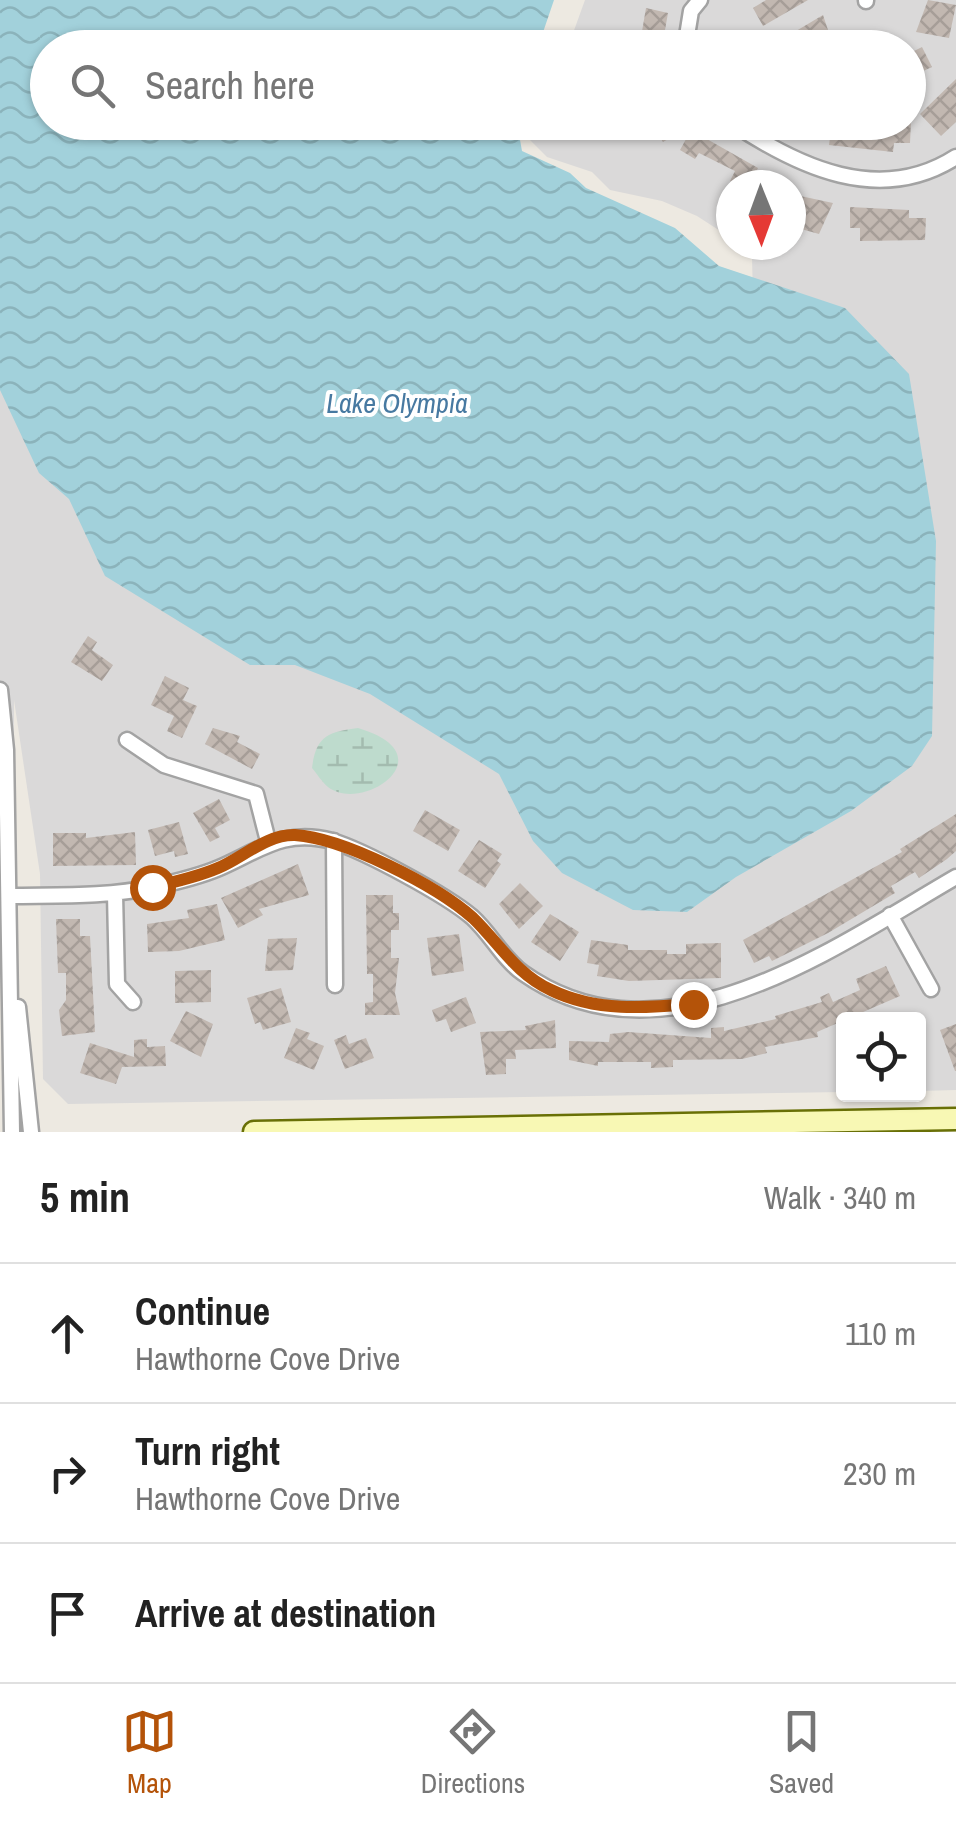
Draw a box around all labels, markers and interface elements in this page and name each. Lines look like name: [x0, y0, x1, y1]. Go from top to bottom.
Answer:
search box: [30, 30, 926, 140]
icon: search: [65, 58, 120, 113]
text: Search here: [145, 60, 315, 111]
north arrow: [716, 170, 806, 260]
water label: Lake Olympia: [326, 384, 468, 422]
route start: [130, 865, 176, 911]
route end: [671, 982, 717, 1028]
map controls: [836, 1012, 926, 1102]
button: locate: [836, 1012, 926, 1102]
text: 5 min: [40, 1169, 130, 1225]
text: Walk · 340 m: [764, 1176, 916, 1219]
text: Continue: [135, 1286, 270, 1337]
icon: ahead: [40, 1306, 95, 1361]
text: 110 m: [845, 1312, 916, 1355]
text: Hawthorne Cove Drive: [135, 1337, 400, 1380]
text: Turn right: [135, 1426, 280, 1477]
icon: right: [40, 1446, 95, 1501]
text: 230 m: [843, 1452, 916, 1495]
text: Hawthorne Cove Drive: [135, 1477, 400, 1520]
icon: arrive: [40, 1586, 95, 1641]
text: Arrive at destination: [135, 1588, 436, 1639]
tab: Map: [122, 1704, 177, 1802]
tab: Directions: [421, 1704, 525, 1802]
tab: Saved: [769, 1704, 834, 1802]

